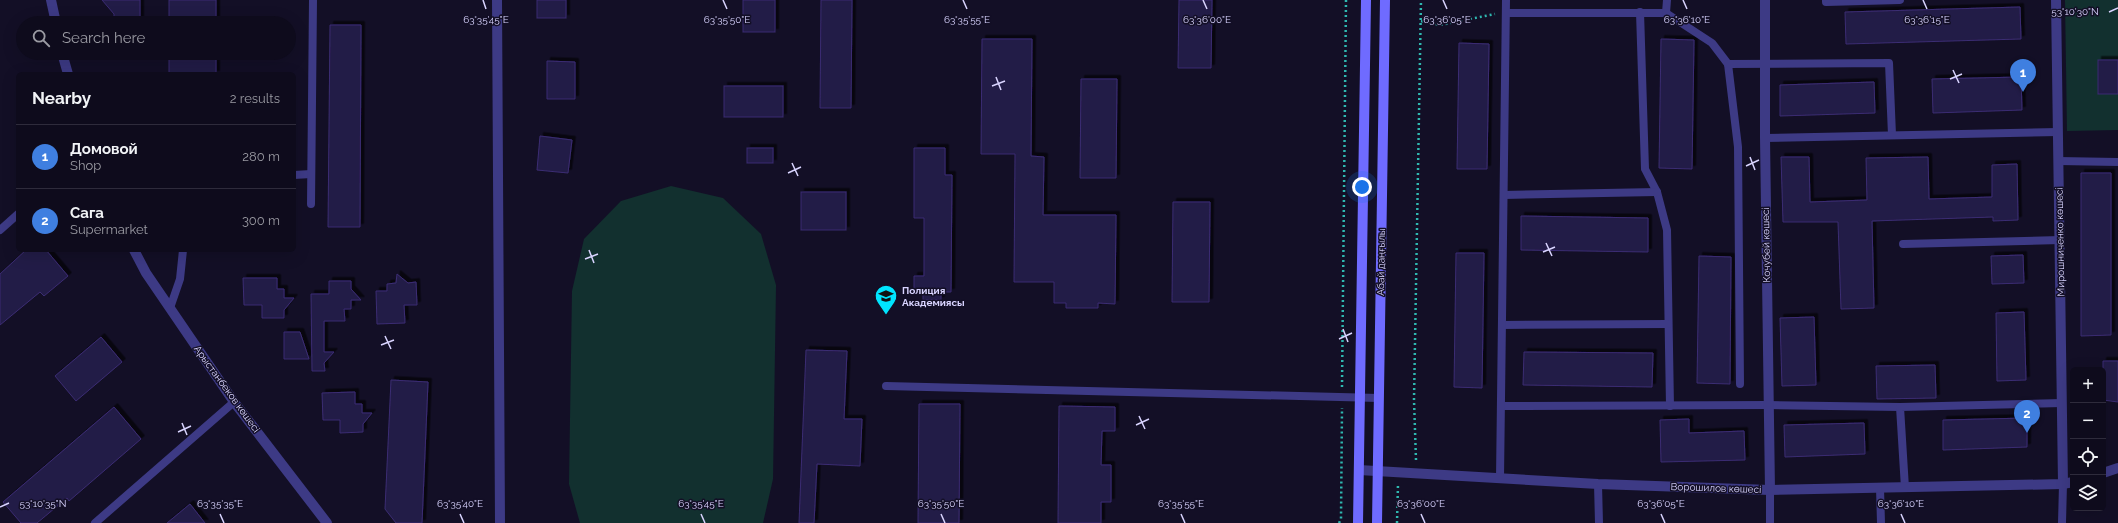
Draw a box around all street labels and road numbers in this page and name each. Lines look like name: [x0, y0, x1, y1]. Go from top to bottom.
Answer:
street label: Мирошниченко көшесі: [2054, 187, 2066, 297]
street label: Кочубей көшесі: [1760, 207, 1772, 283]
street label: Абай даңғылы: [1375, 228, 1387, 296]
street label: Арыстанбеков көшесі: [192, 344, 262, 434]
street label: Ворошилов көшесі: [1671, 481, 1761, 495]

